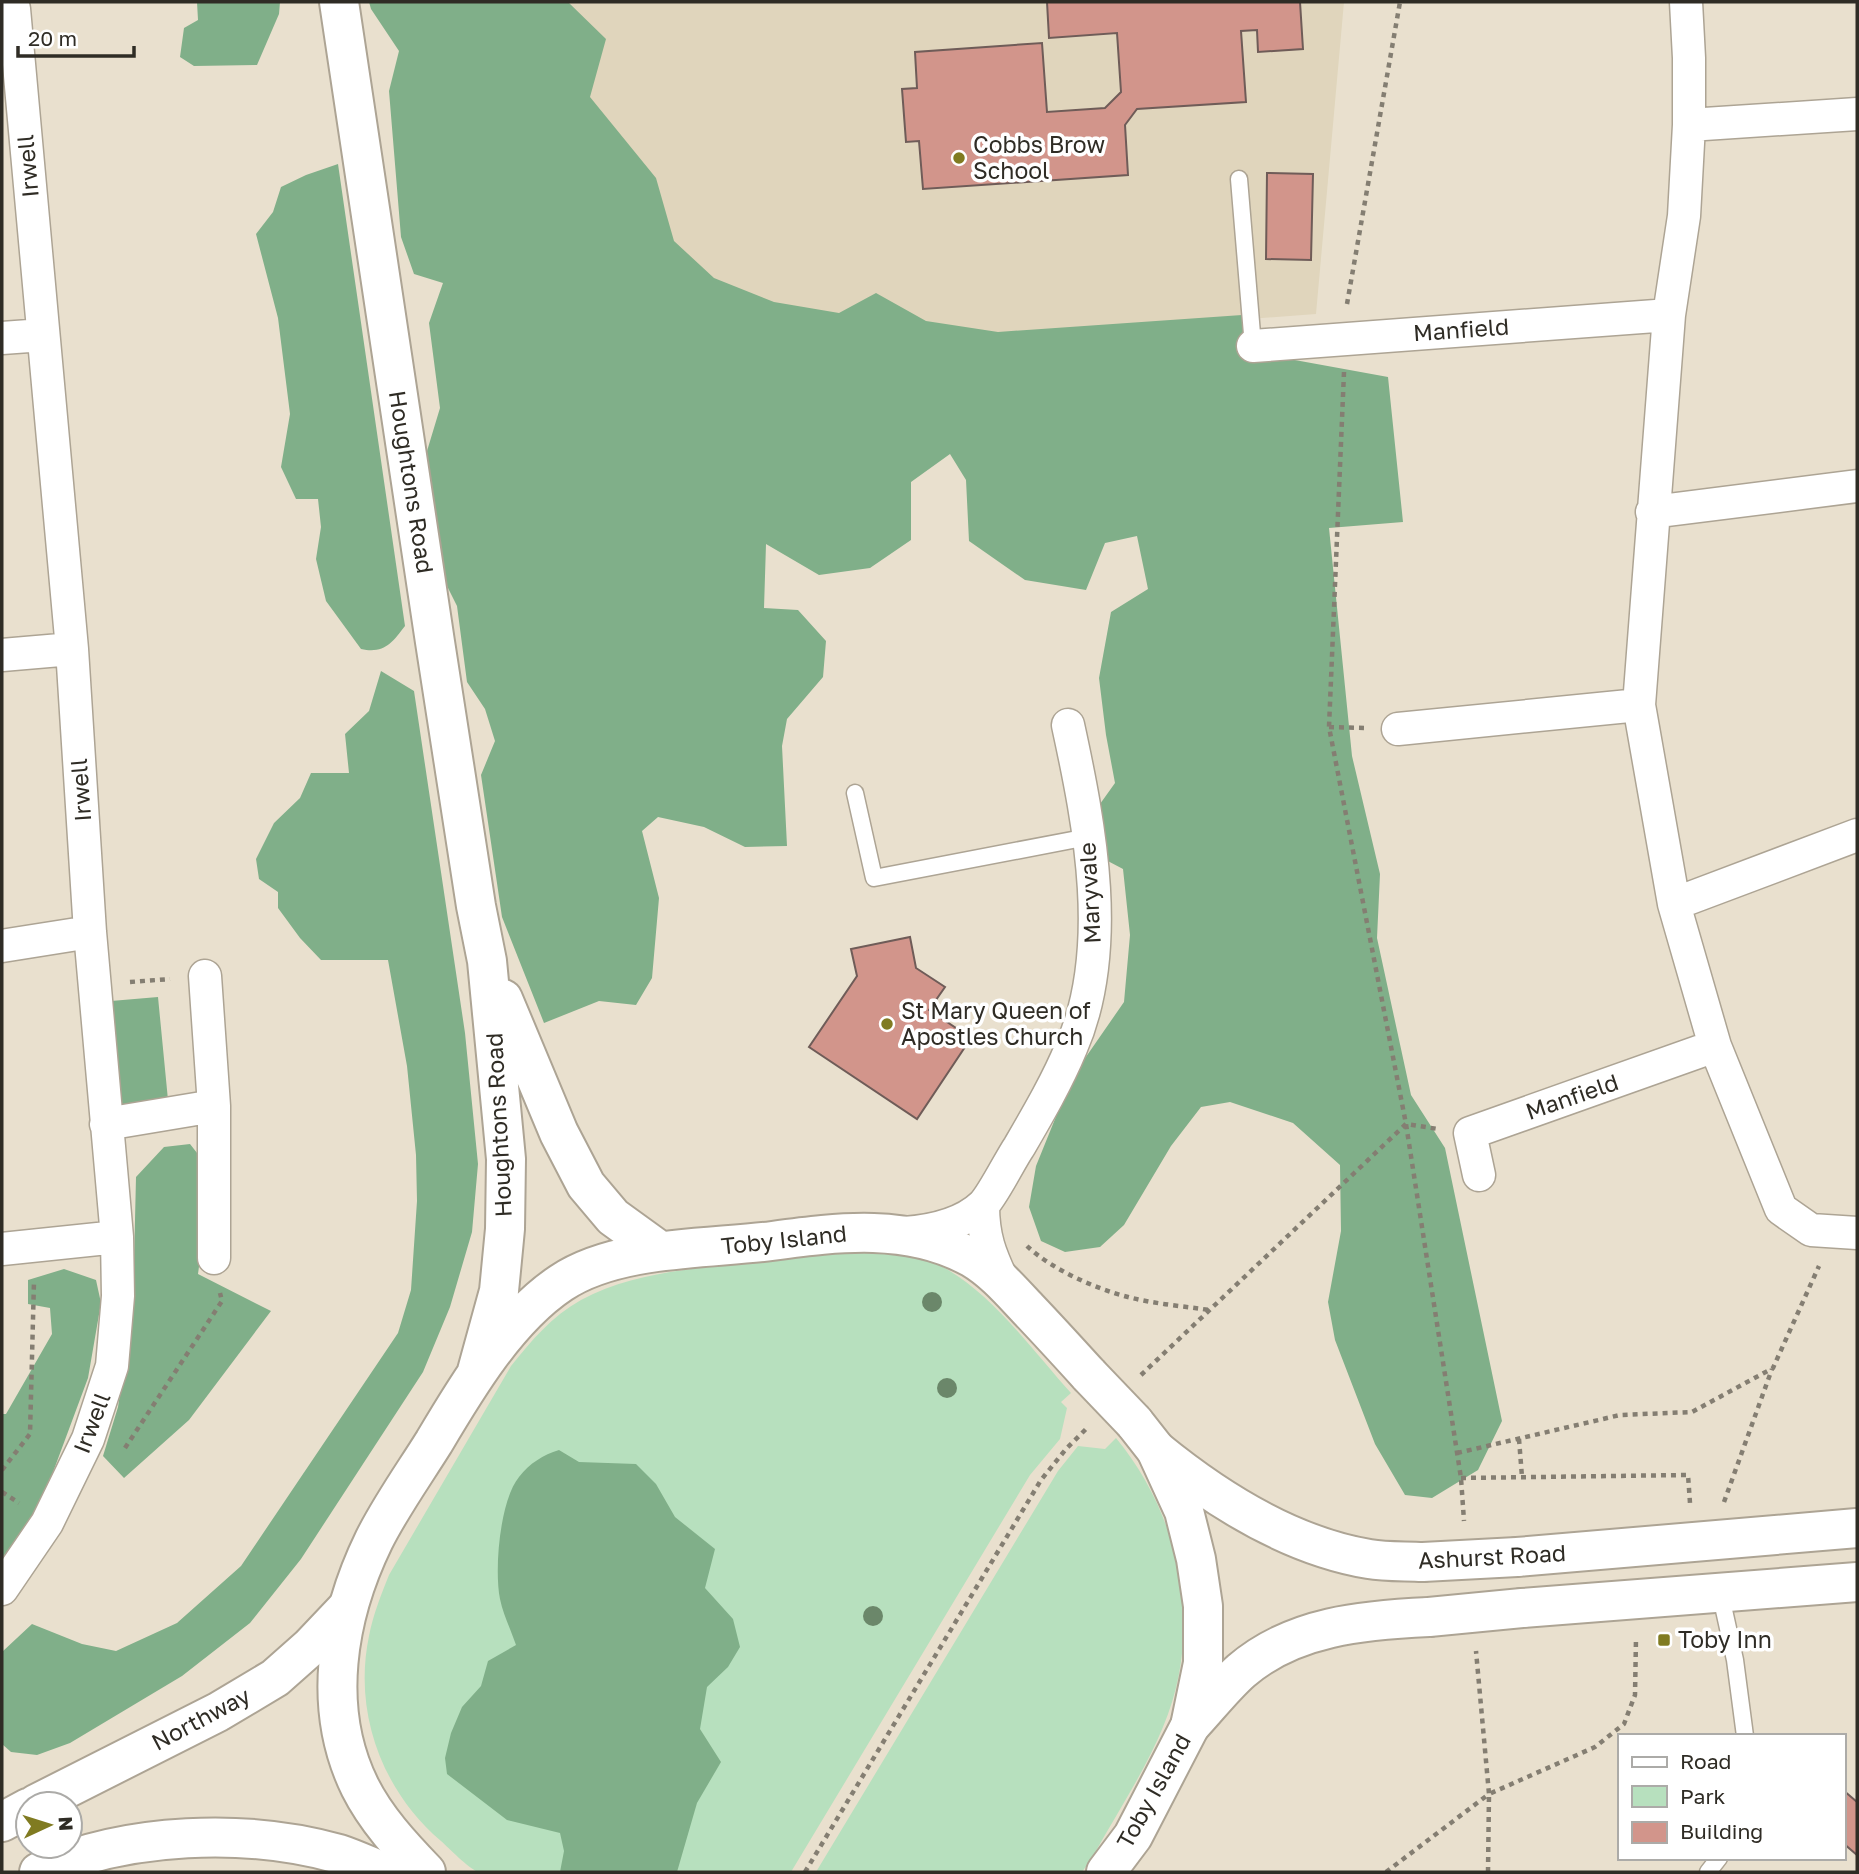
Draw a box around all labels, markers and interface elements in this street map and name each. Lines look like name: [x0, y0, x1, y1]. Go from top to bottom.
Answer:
scale bar: [18, 14, 133, 58]
text: 20 m: [28, 25, 77, 51]
place label: Cobbs Brow School: [973, 130, 1105, 184]
street label: Irwell: [10, 133, 44, 199]
marker: Cobbs Brow School: [951, 150, 967, 166]
street label: Manfield: [1412, 312, 1510, 346]
street label: Houghtons Road: [384, 388, 440, 575]
street label: Irwell: [64, 758, 96, 823]
street label: Maryvale: [1072, 842, 1106, 945]
place label: St Mary Queen of Apostles Church: [901, 996, 1091, 1050]
marker: St Mary Queen of Apostles Church: [879, 1016, 895, 1032]
street label: Houghtons Road: [479, 1032, 517, 1218]
street label: Manfield: [1522, 1067, 1622, 1125]
street label: Toby Island: [720, 1218, 848, 1260]
street label: Irwell: [67, 1388, 115, 1457]
street label: Ashurst Road: [1417, 1538, 1567, 1574]
place label: Toby Inn: [1678, 1625, 1772, 1653]
marker: Toby Inn: [1656, 1632, 1672, 1648]
street label: Northway: [147, 1680, 255, 1756]
street label: Toby Island: [1110, 1728, 1196, 1853]
legend: [1618, 1734, 1845, 1860]
text: Road: [1680, 1748, 1731, 1774]
text: Park: [1680, 1783, 1726, 1809]
north arrow: [14, 1790, 84, 1860]
text: N: [54, 1816, 78, 1832]
text: Building: [1680, 1818, 1763, 1844]

